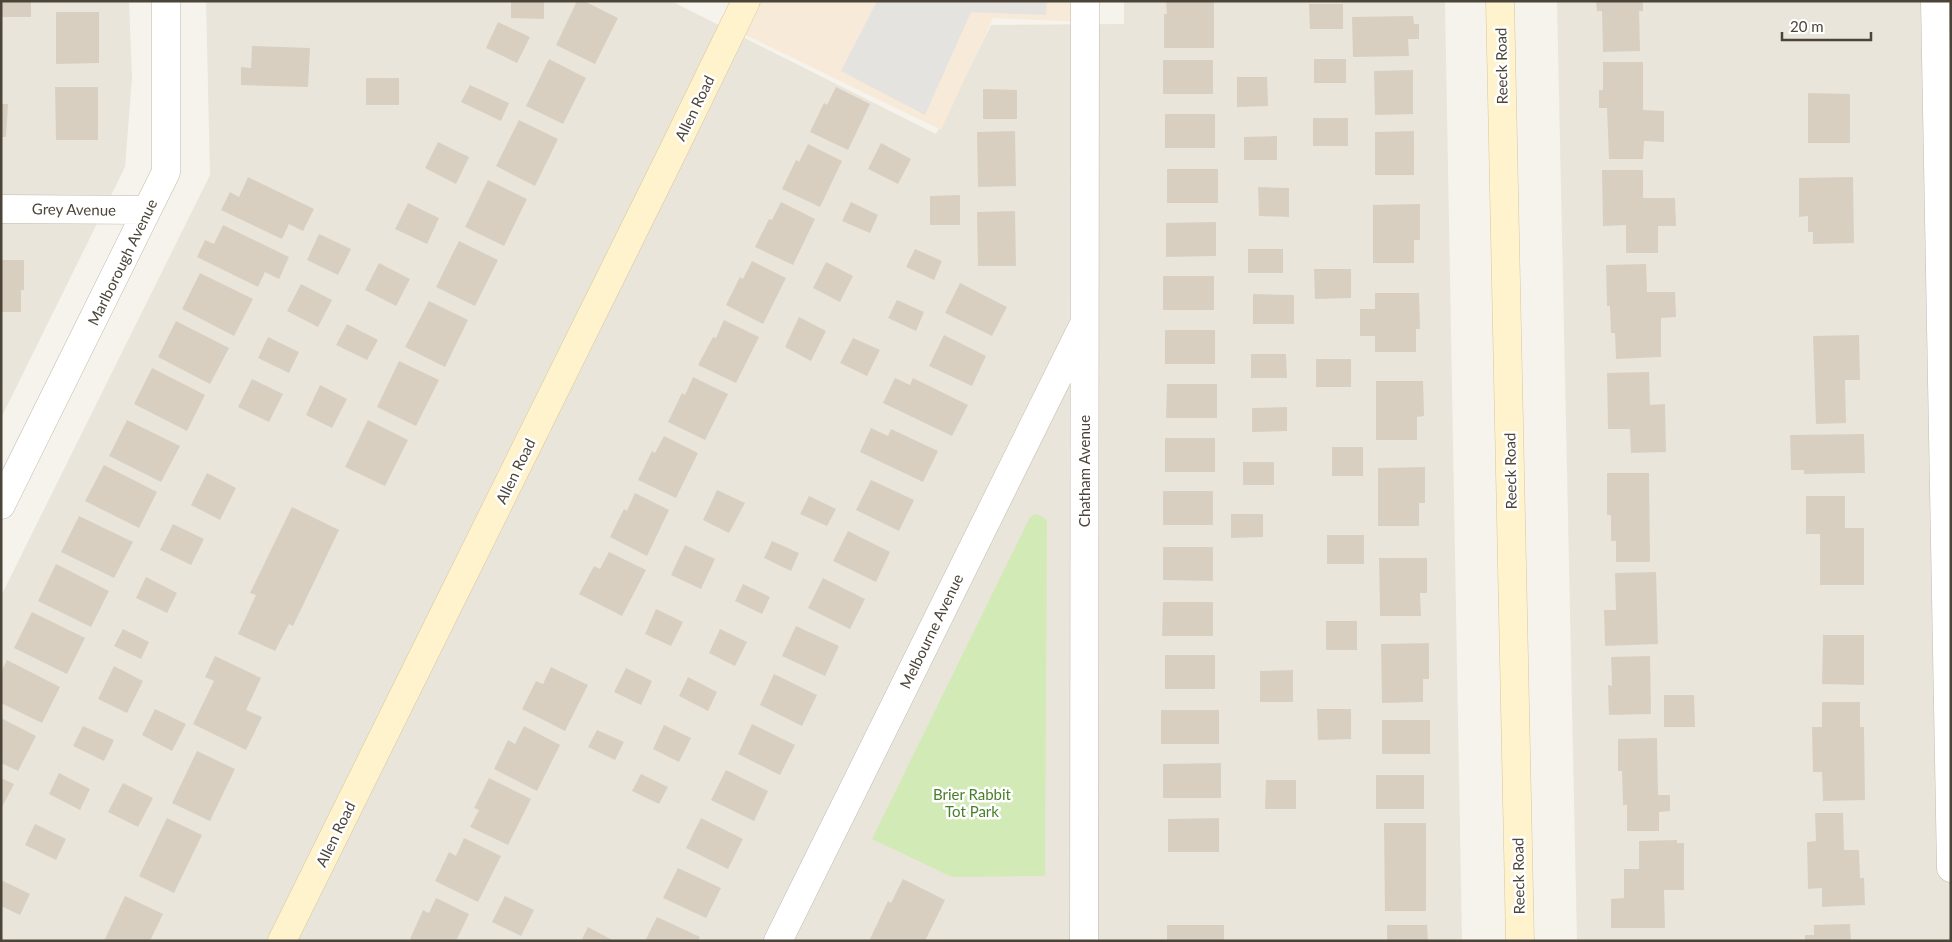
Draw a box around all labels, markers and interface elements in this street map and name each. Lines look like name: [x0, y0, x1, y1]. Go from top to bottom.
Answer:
scale bar: [1782, 10, 1871, 42]
text: 20 m: [1790, 17, 1824, 35]
street label: Reeck Road: [1491, 28, 1511, 104]
street label: Allen Road: [670, 72, 718, 144]
street label: Marlborough Avenue: [84, 196, 160, 328]
street label: Grey Avenue: [32, 199, 116, 219]
street label: Chatham Avenue: [1075, 415, 1093, 527]
street label: Reeck Road: [1500, 433, 1520, 509]
street label: Allen Road: [491, 435, 539, 507]
street label: Melbourne Avenue: [895, 571, 967, 691]
park label: Brier Rabbit Tot Park: [933, 785, 1012, 820]
street label: Allen Road: [311, 798, 359, 870]
street label: Reeck Road: [1508, 838, 1528, 914]

